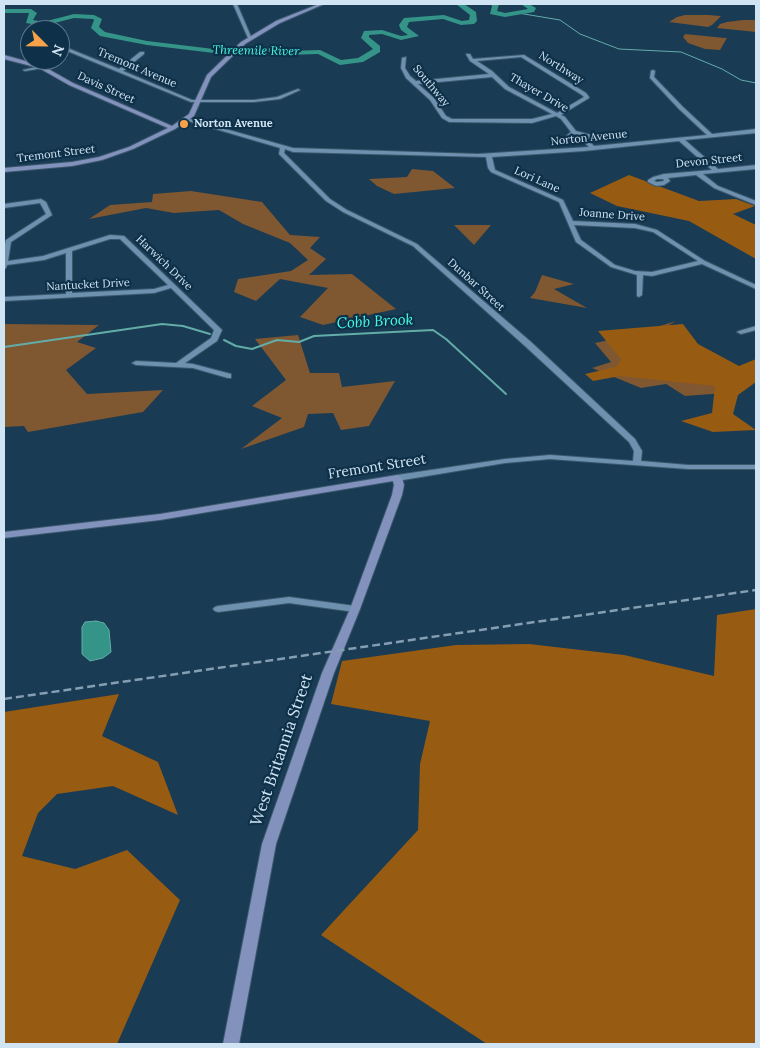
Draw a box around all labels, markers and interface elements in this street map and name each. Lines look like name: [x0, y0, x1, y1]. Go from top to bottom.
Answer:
north arrow: [20, 20, 70, 70]
text: N: [47, 42, 68, 59]
water label: Threemile River: [212, 43, 300, 59]
street label: Tremont Avenue: [95, 45, 179, 91]
street label: Northway: [536, 49, 586, 87]
street label: Southway: [410, 63, 452, 109]
street label: Davis Street: [75, 69, 137, 107]
street label: Thayer Drive: [507, 71, 571, 115]
place label: Norton Avenue: [194, 117, 273, 131]
marker: Norton Avenue: [178, 118, 190, 130]
street label: Norton Avenue: [550, 127, 628, 149]
street label: Tremont Street: [16, 143, 96, 165]
street label: Devon Street: [675, 151, 743, 171]
street label: Lori Lane: [512, 164, 562, 196]
street label: Joanne Drive: [579, 206, 645, 224]
street label: Harwich Drive: [133, 233, 195, 293]
street label: Dunbar Street: [445, 256, 507, 314]
street label: Nantucket Drive: [46, 276, 130, 294]
water label: Cobb Brook: [336, 311, 414, 333]
street label: Fremont Street: [327, 451, 427, 483]
street label: West Britannia Street: [247, 671, 317, 829]

